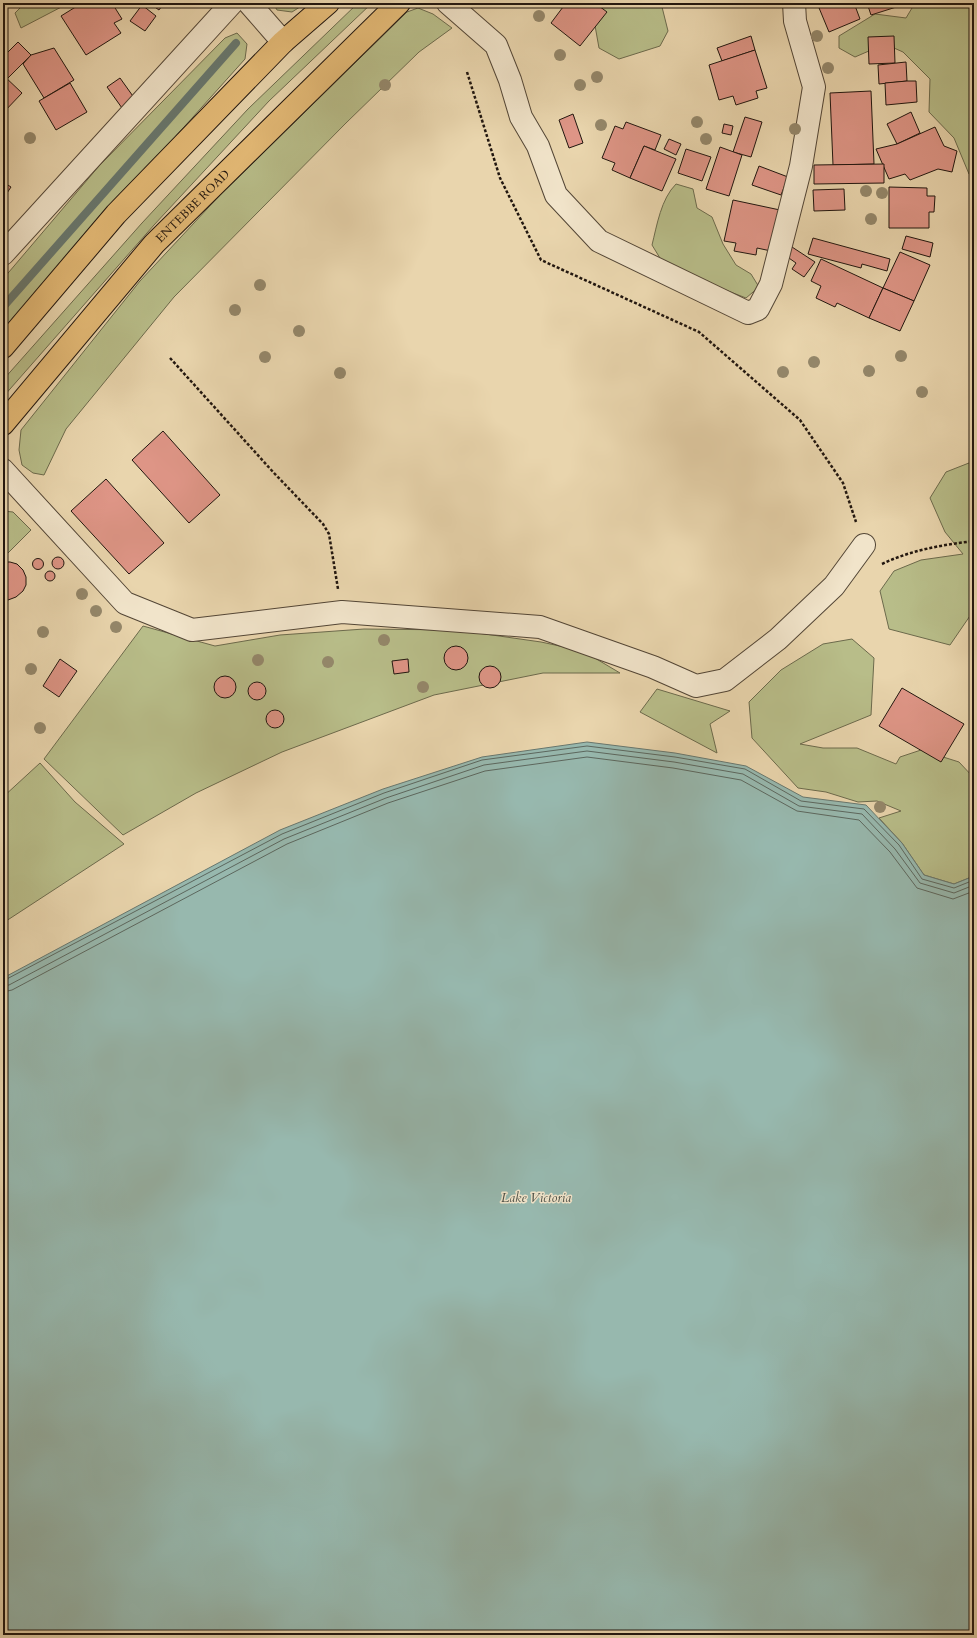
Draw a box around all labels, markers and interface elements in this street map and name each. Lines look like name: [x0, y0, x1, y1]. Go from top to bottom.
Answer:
street label: ENTEBBE ROAD: [152, 166, 233, 246]
water label: Lake Victoria: [501, 1189, 571, 1207]

